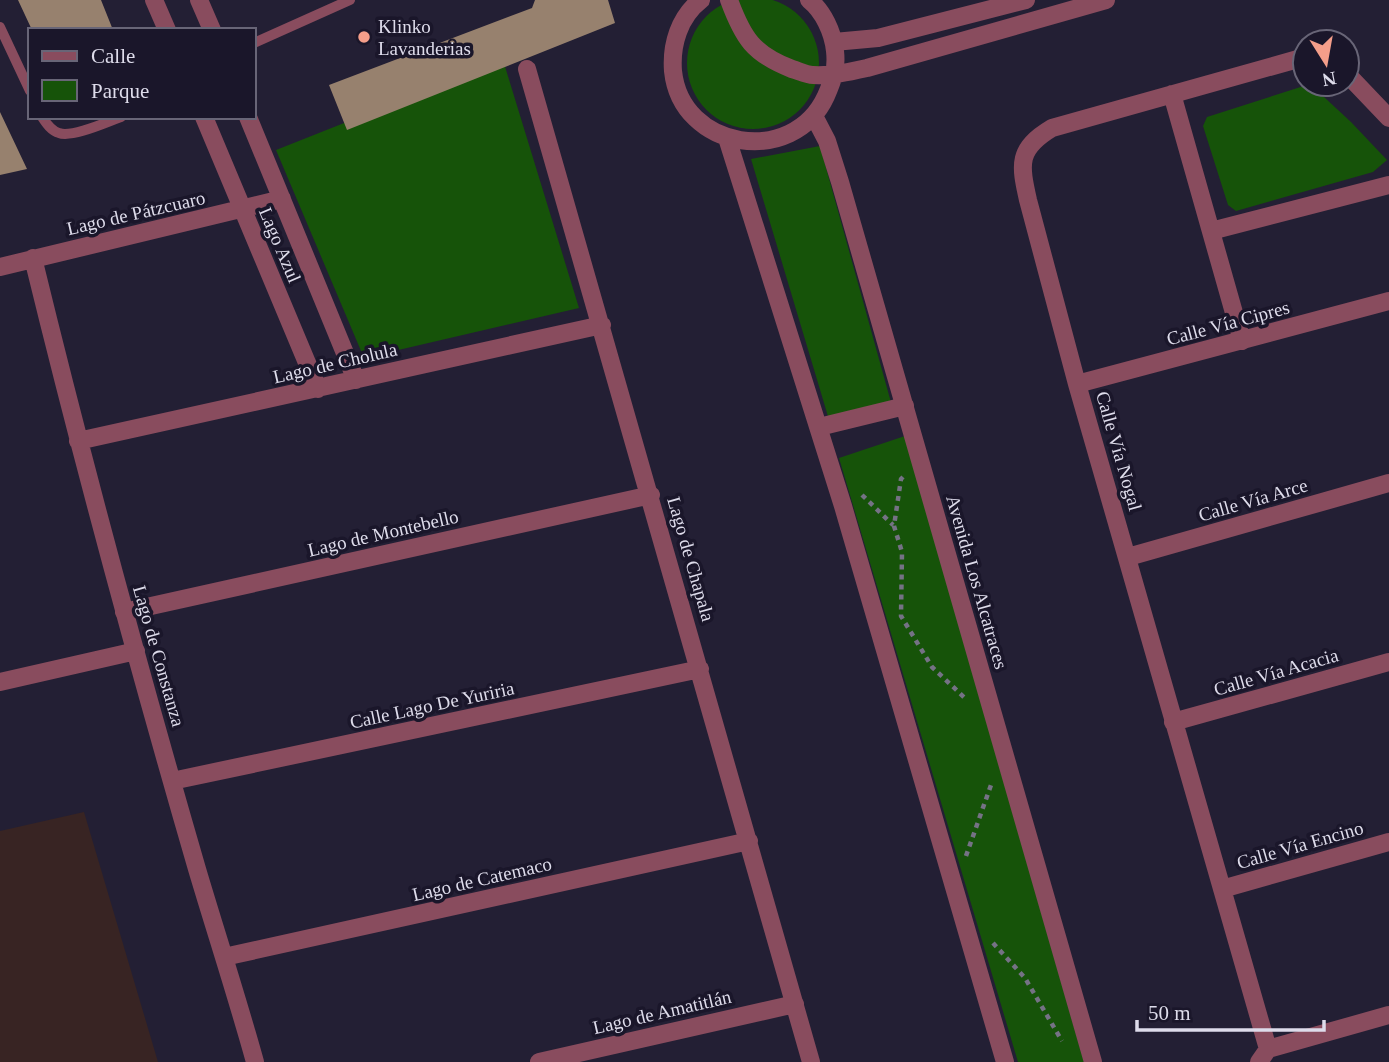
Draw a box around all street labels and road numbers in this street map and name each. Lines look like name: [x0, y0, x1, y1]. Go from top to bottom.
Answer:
street label: Lago de Pátzcuaro: [65, 187, 207, 239]
street label: Lago Azul: [255, 204, 305, 286]
street label: Calle Vía Cipres: [1164, 297, 1292, 349]
street label: Lago de Cholula: [271, 338, 400, 387]
street label: Calle Vía Nogal: [1092, 389, 1146, 513]
street label: Calle Vía Arce: [1196, 474, 1310, 526]
street label: Avenida Los Alcatraces: [942, 493, 1012, 671]
street label: Lago de Chapala: [663, 494, 719, 624]
street label: Lago de Montebello: [306, 505, 460, 561]
street label: Lago de Constanza: [129, 583, 189, 729]
street label: Calle Vía Acacia: [1211, 644, 1341, 700]
street label: Calle Lago De Yuriria: [348, 677, 517, 733]
street label: Calle Vía Encino: [1234, 817, 1366, 873]
street label: Lago de Catemaco: [410, 853, 554, 905]
street label: Lago de Amatitlán: [591, 986, 734, 1038]

